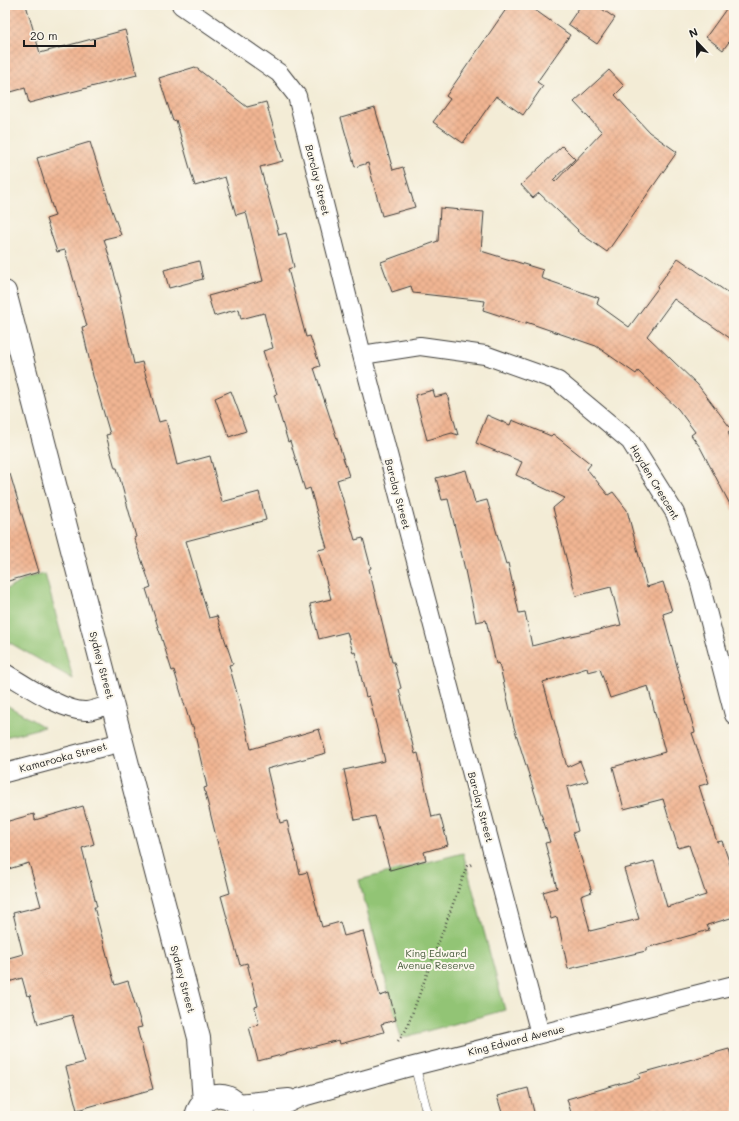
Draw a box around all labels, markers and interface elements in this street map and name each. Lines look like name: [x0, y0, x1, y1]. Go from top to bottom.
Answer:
scale bar: [24, 22, 95, 48]
north arrow: [677, 22, 717, 62]
text: N: [686, 24, 700, 41]
text: 20 m: [30, 27, 58, 43]
street label: Barclay Street: [302, 143, 334, 217]
street label: Hayden Crescent: [627, 442, 683, 522]
street label: Barclay Street: [382, 457, 414, 531]
street label: Sydney Street: [86, 630, 118, 700]
street label: Kamarooka Street: [18, 739, 108, 775]
street label: Barclay Street: [465, 770, 497, 844]
street label: Sydney Street: [167, 944, 199, 1014]
park label: King Edward Avenue Reserve: [397, 946, 475, 972]
street label: King Edward Avenue: [466, 1021, 566, 1059]

